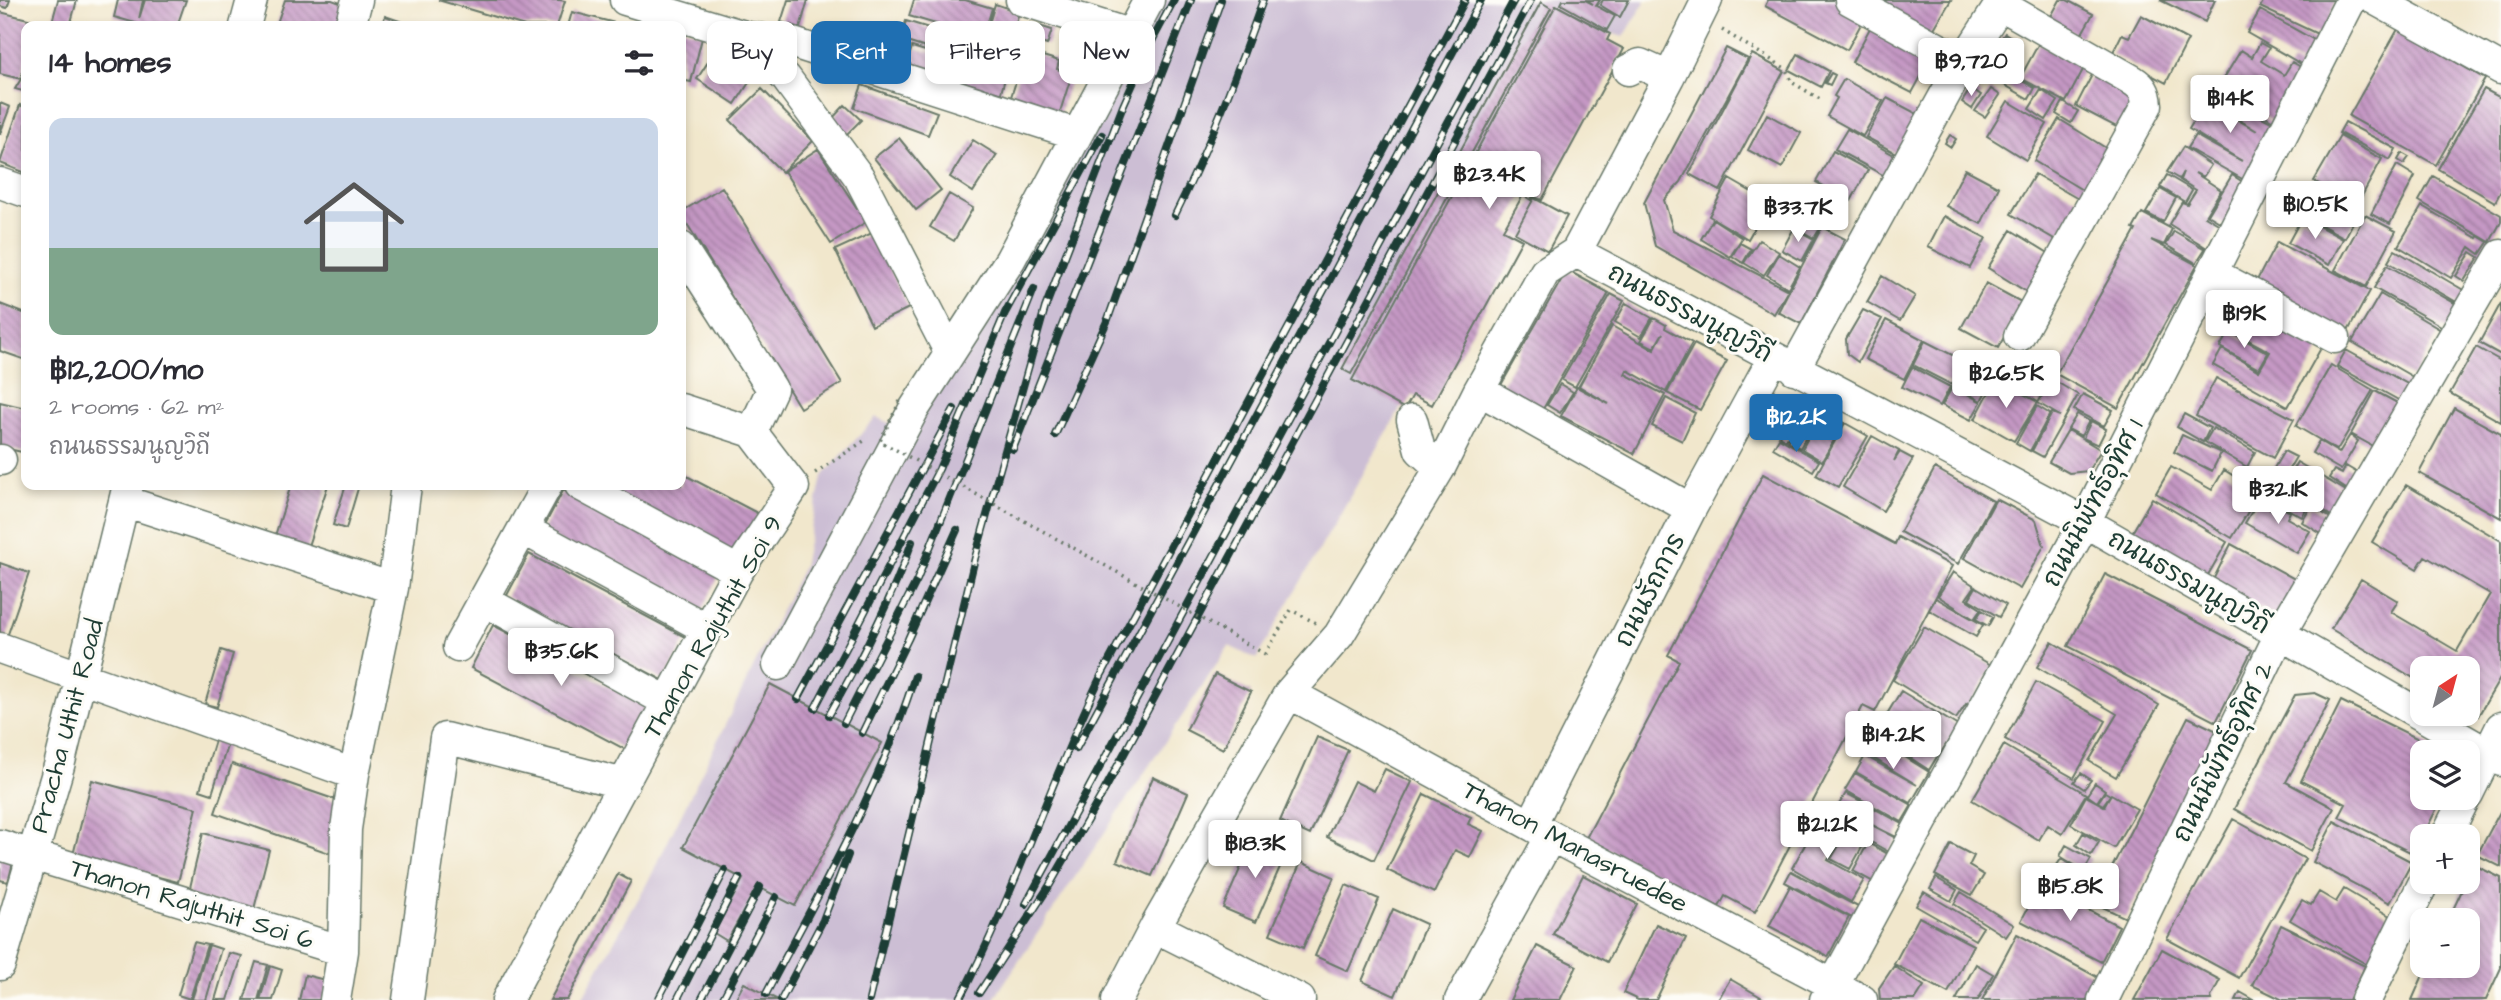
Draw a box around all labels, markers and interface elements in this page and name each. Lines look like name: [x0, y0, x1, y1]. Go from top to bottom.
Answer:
chip: Buy: [707, 21, 797, 84]
chip: Rent: [811, 21, 911, 84]
chip: Filters: [925, 21, 1045, 84]
chip: New: [1059, 21, 1155, 84]
pin: ฿9,720: [1914, 38, 2028, 98]
text: 14 homes: [49, 42, 172, 84]
icon: filters: [620, 44, 658, 82]
text: ฿9,720: [1934, 45, 2008, 77]
pin: ฿14K: [2189, 76, 2271, 135]
text: ฿14K: [2206, 82, 2254, 114]
pin: ฿23.4K: [1432, 152, 1546, 211]
text: ฿23.4K: [1453, 158, 1525, 190]
icon: home: [291, 164, 417, 290]
pin: ฿10.5K: [2258, 182, 2372, 241]
pin: ฿33.7K: [1741, 184, 1855, 244]
text: ฿10.5K: [2282, 188, 2348, 220]
text: ฿33.7K: [1763, 191, 1833, 223]
street label: ถนนธรรมนูญวิถี: [1601, 254, 1779, 372]
pin: ฿19K: [2203, 290, 2285, 350]
text: ฿19K: [2222, 297, 2266, 329]
text: ฿12,200/mo: [49, 349, 203, 391]
pin: ฿26.5K: [1949, 350, 2063, 410]
text: ฿26.5K: [1968, 357, 2044, 389]
text: 2 rooms · 62 m²: [49, 391, 224, 423]
pin: ฿12.2K: [1739, 394, 1853, 454]
text: ฿12.2K: [1765, 401, 1827, 433]
street label: ถนนนิพัทธ์อุทิศ 1: [2034, 413, 2152, 593]
text: ถนนธรรมนูญวิถี: [49, 431, 210, 463]
pin: ฿32.1K: [2221, 466, 2335, 526]
text: ฿32.1K: [2248, 473, 2308, 505]
street label: Thanon Rajuthit Soi 9: [634, 509, 792, 745]
street label: ถนนธรรมนูญวิถี: [2101, 521, 2277, 643]
street label: ถนนรัถการ: [1606, 527, 1694, 653]
street label: Pracha Uthit Road: [21, 615, 113, 837]
pin: ฿35.6K: [504, 628, 618, 688]
text: ฿35.6K: [524, 635, 598, 667]
street label: ถนนนิพัทธ์อุทิศ 2: [2164, 655, 2282, 848]
north arrow: [2410, 656, 2480, 726]
map controls: [2410, 656, 2480, 978]
pin: ฿14.2K: [1836, 712, 1950, 771]
text: ฿14.2K: [1861, 718, 1925, 750]
button: layers: [2410, 740, 2480, 810]
street label: Thanon Manasruedee: [1456, 772, 1694, 922]
pin: ฿21.2K: [1770, 802, 1884, 861]
text: ฿21.2K: [1796, 808, 1858, 840]
pin: ฿18.3K: [1198, 820, 1312, 880]
button: +: [2410, 824, 2480, 894]
text: ฿18.3K: [1224, 827, 1286, 859]
street label: Thanon Rajuthit Soi 6: [66, 850, 318, 958]
pin: ฿15.8K: [2013, 864, 2127, 923]
text: ฿15.8K: [2037, 870, 2103, 902]
button: −: [2410, 908, 2480, 978]

